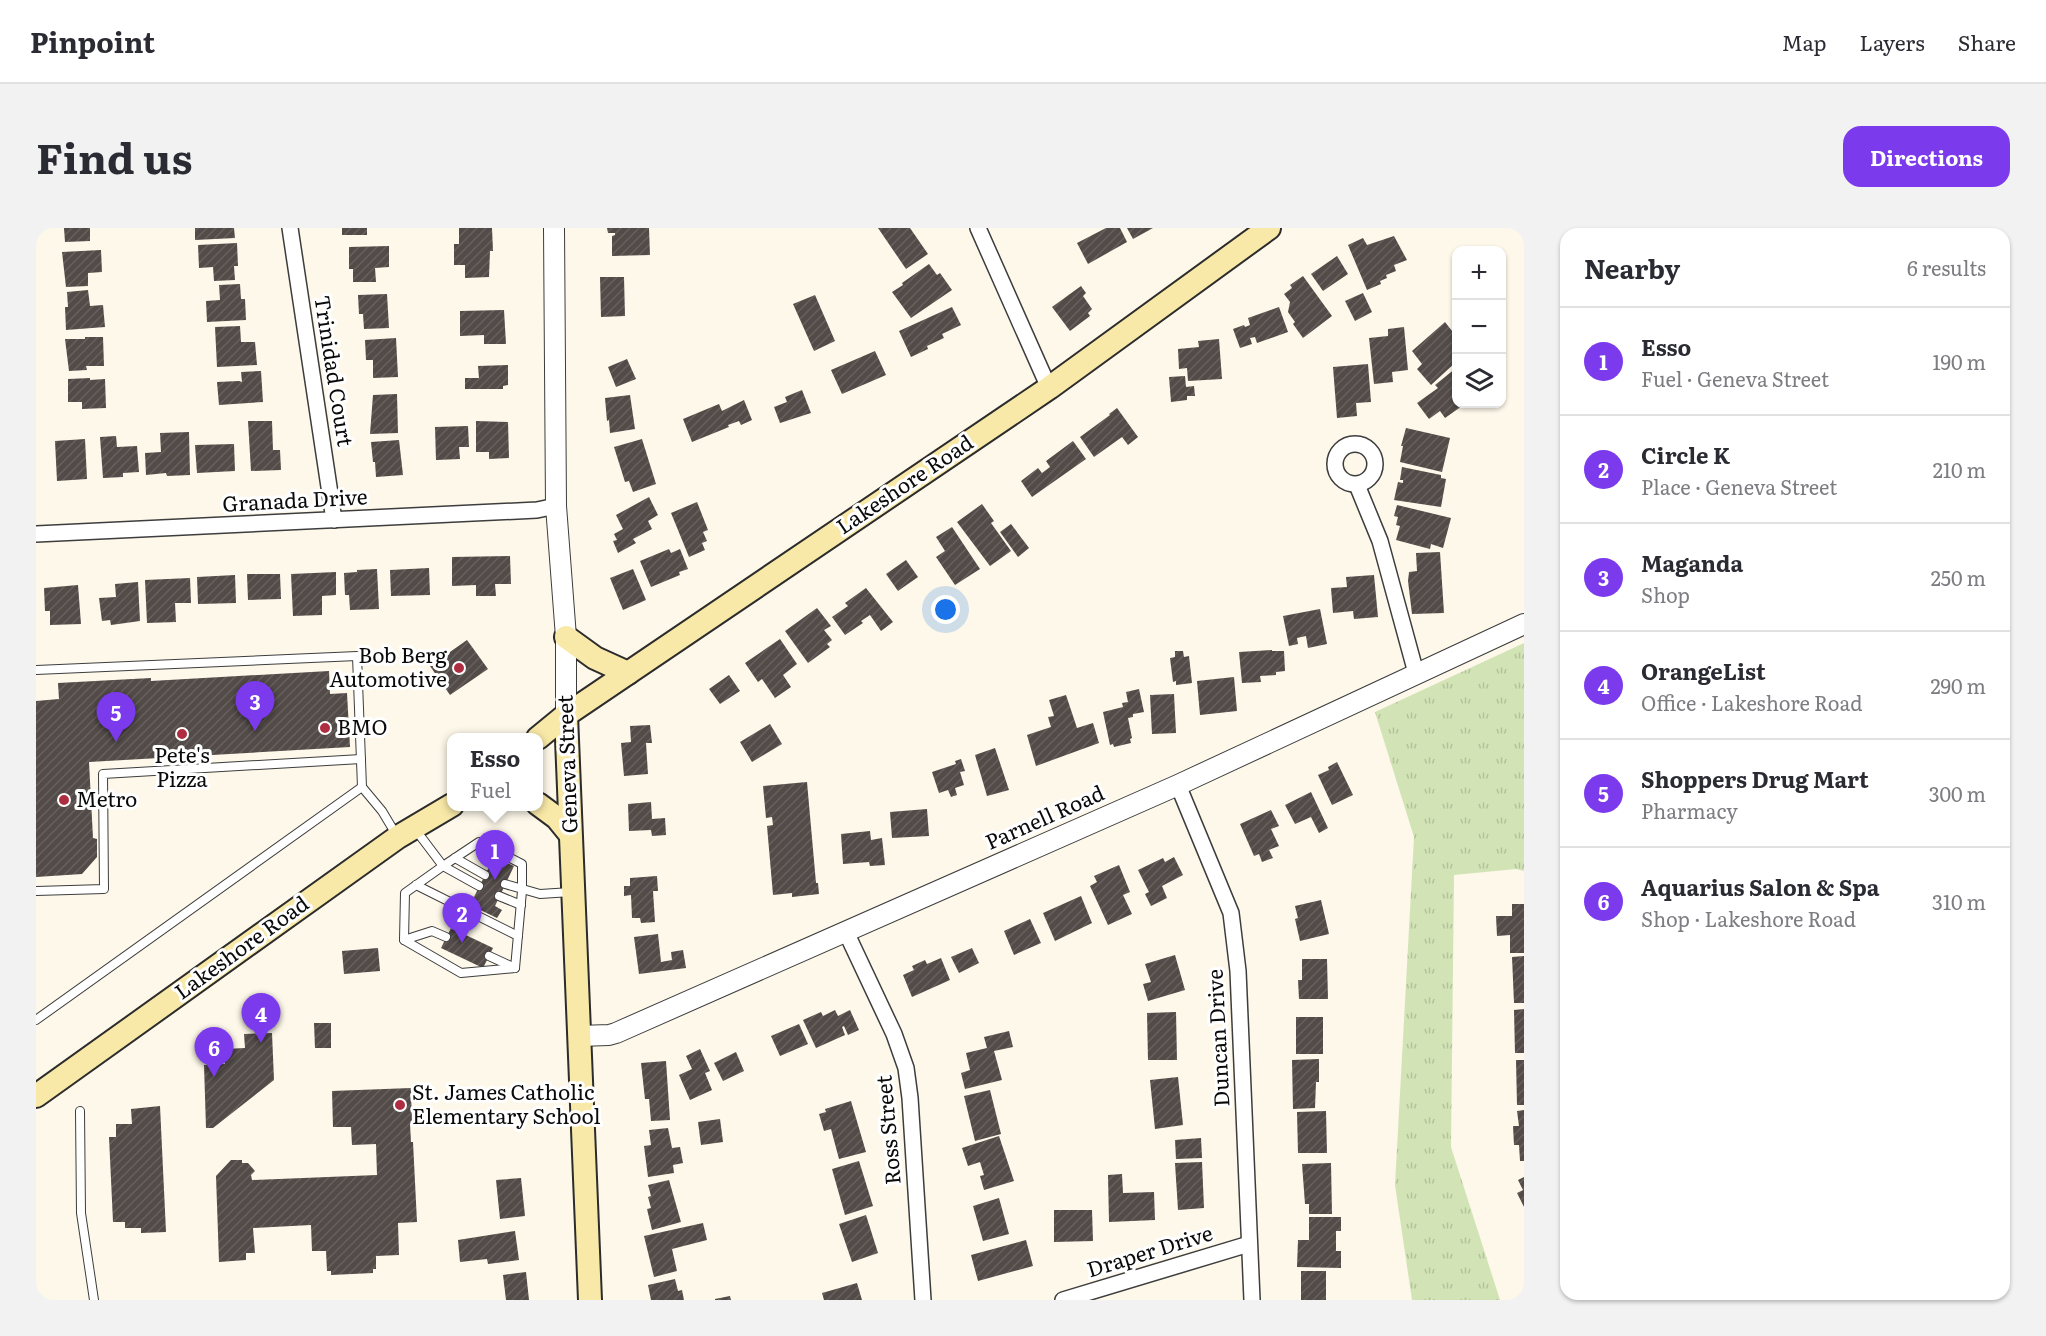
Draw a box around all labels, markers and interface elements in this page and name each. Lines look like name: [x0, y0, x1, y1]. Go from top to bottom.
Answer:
text: Pinpoint: [30, 20, 155, 62]
text: Map: [1782, 26, 1827, 57]
text: Layers: [1860, 26, 1925, 57]
text: Share: [1958, 26, 2016, 57]
text: Find us: [36, 125, 193, 187]
button: Directions: [1843, 126, 2010, 187]
map controls: [1452, 246, 1506, 408]
button: +: [1452, 246, 1506, 300]
text: Nearby: [1584, 248, 1680, 287]
text: 6 results: [1907, 252, 1986, 282]
street label: Trinidad Court: [308, 293, 363, 449]
button: −: [1452, 300, 1506, 354]
text: Esso: [1641, 330, 1691, 363]
text: 1: [1599, 346, 1608, 376]
text: 190 m: [1932, 346, 1986, 376]
button: layers: [1452, 354, 1506, 408]
text: Fuel · Geneva Street: [1641, 363, 1829, 393]
street label: Lakeshore Road: [829, 426, 978, 540]
text: Circle K: [1641, 438, 1730, 471]
text: 2: [1598, 454, 1609, 484]
text: 210 m: [1933, 454, 1986, 484]
text: Place · Geneva Street: [1641, 471, 1837, 501]
street label: Granada Drive: [221, 479, 368, 518]
text: Maganda: [1641, 546, 1743, 579]
text: 3: [1598, 562, 1609, 592]
text: 250 m: [1931, 562, 1986, 592]
text: Shop: [1641, 579, 1690, 609]
your location: [931, 595, 960, 624]
place label: Bob Berg Automotive: [329, 638, 447, 693]
text: OrangeList: [1641, 654, 1766, 687]
marker: Bob Berg Automotive: [452, 661, 466, 675]
text: 4: [1597, 670, 1610, 700]
text: 290 m: [1930, 670, 1986, 700]
pin: 3: [236, 682, 274, 731]
text: Office · Lakeshore Road: [1641, 687, 1862, 717]
pin: 5: [96, 692, 136, 742]
street label: Geneva Street: [548, 694, 583, 834]
place label: BMO: [337, 710, 387, 741]
marker: BMO: [318, 721, 332, 735]
marker: Pete's Pizza: [175, 727, 189, 741]
popup: [447, 733, 543, 811]
place label: Pete's Pizza: [154, 738, 210, 793]
text: Esso: [470, 741, 520, 774]
text: Shoppers Drug Mart: [1641, 762, 1869, 795]
text: Fuel: [470, 774, 511, 804]
street label: Parnell Road: [980, 776, 1109, 856]
text: 5: [1598, 778, 1609, 808]
text: 300 m: [1929, 778, 1986, 808]
place label: Metro: [76, 782, 137, 813]
marker: Metro: [57, 793, 71, 807]
text: Pharmacy: [1641, 795, 1738, 825]
pin: 1: [476, 830, 514, 880]
text: Aquarius Salon & Spa: [1641, 870, 1880, 903]
text: 6: [1598, 886, 1609, 916]
text: 310 m: [1932, 886, 1986, 916]
street label: Lakeshore Road: [167, 887, 314, 1005]
pin: 2: [442, 894, 482, 943]
text: Shop · Lakeshore Road: [1641, 903, 1856, 933]
street label: Duncan Drive: [1197, 968, 1236, 1108]
pin: 4: [242, 994, 280, 1043]
pin: 6: [194, 1028, 234, 1077]
street label: Ross Street: [866, 1074, 907, 1186]
place label: St. James Catholic Elementary School: [412, 1075, 601, 1130]
marker: St. James Catholic Elementary School: [393, 1098, 407, 1112]
street label: Draper Drive: [1083, 1216, 1216, 1283]

